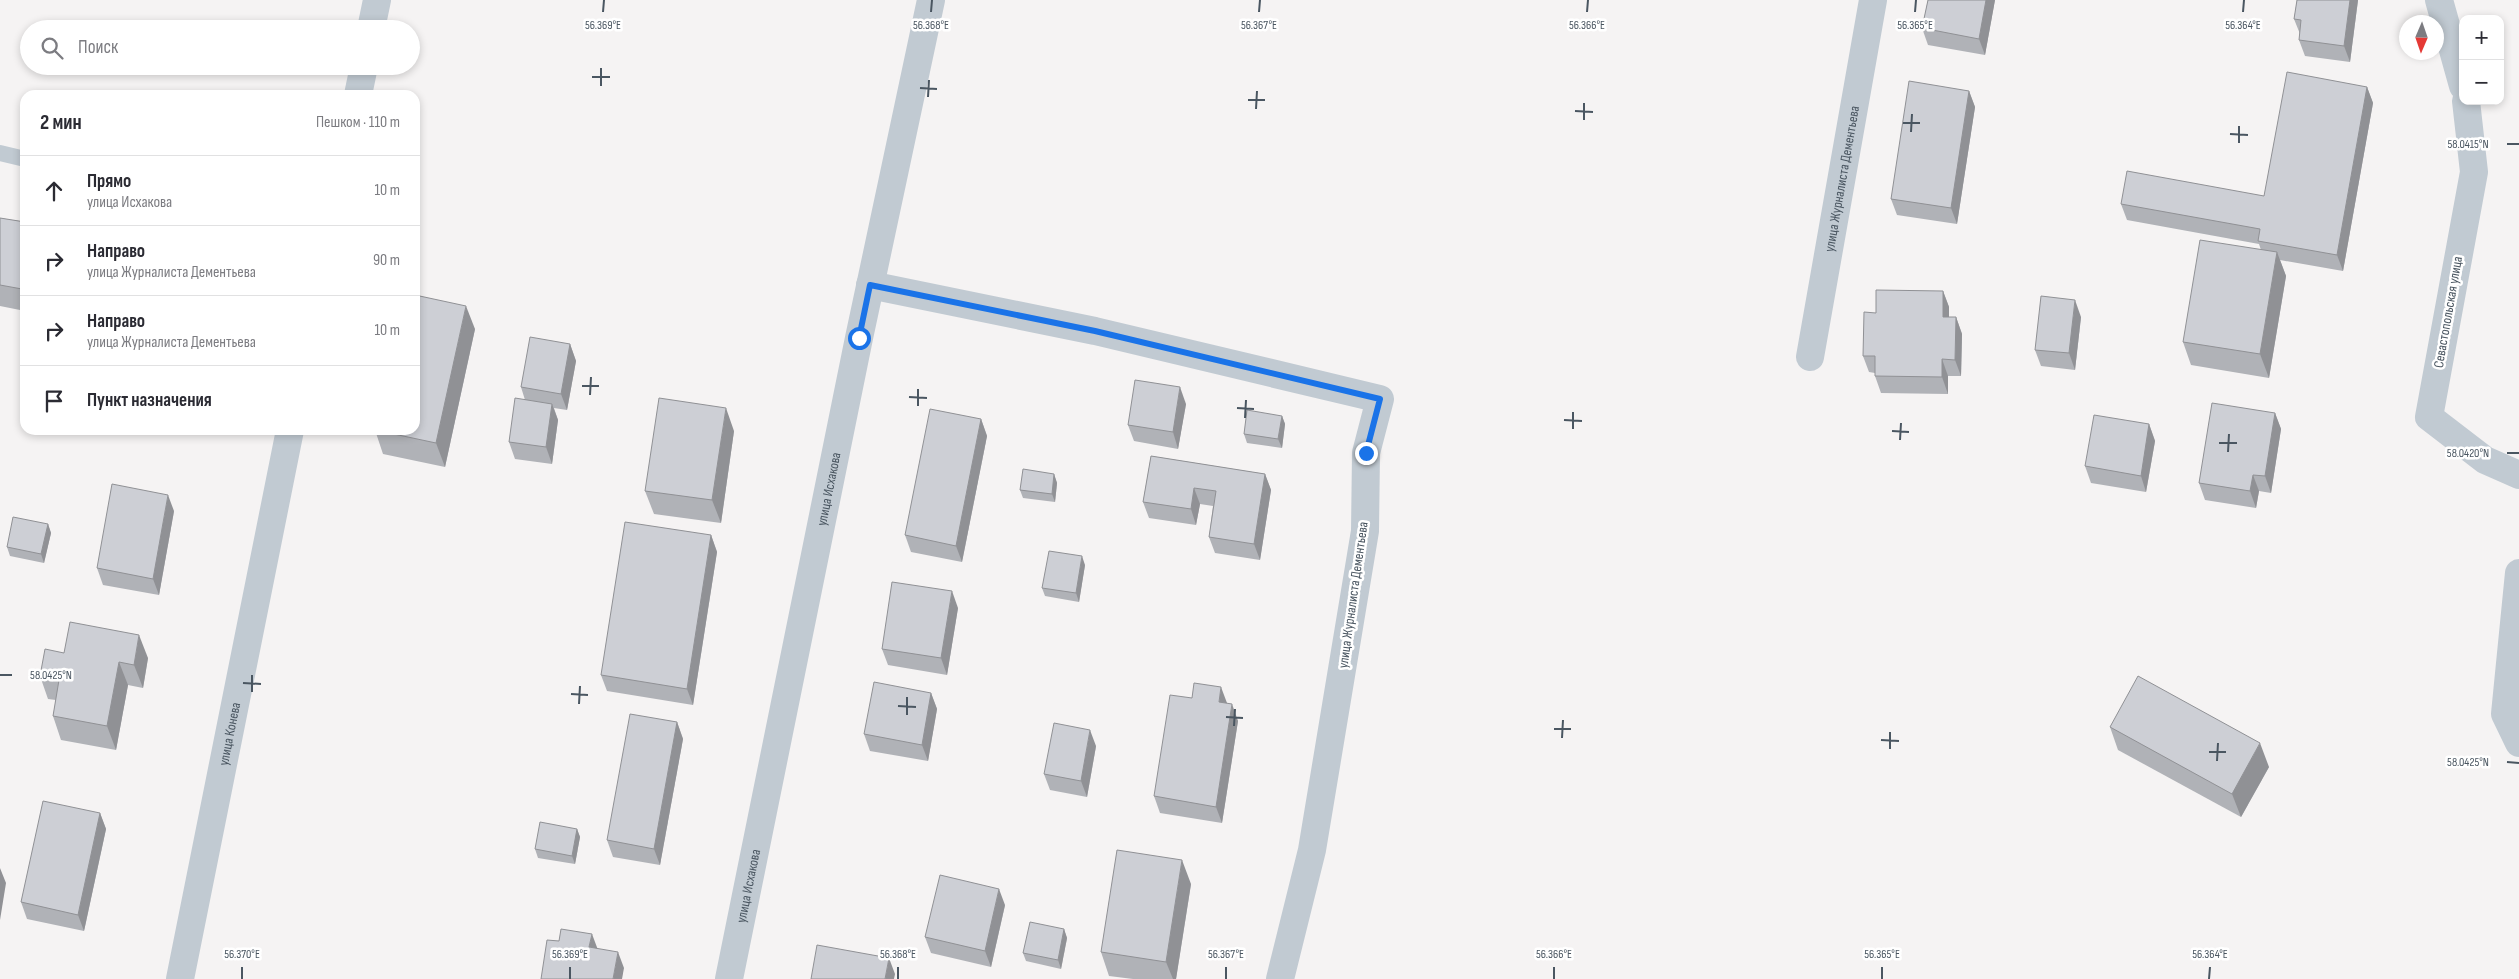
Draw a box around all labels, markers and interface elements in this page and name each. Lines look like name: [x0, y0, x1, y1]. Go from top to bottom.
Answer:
north arrow: [2399, 15, 2444, 60]
map controls: [2459, 15, 2504, 105]
button: +: [2459, 15, 2504, 60]
text: 56.369°E: [585, 18, 621, 33]
text: 56.368°E: [913, 18, 949, 33]
text: 56.367°E: [1241, 18, 1277, 33]
text: 56.366°E: [1569, 18, 1605, 33]
text: 56.365°E: [1897, 18, 1933, 33]
text: 56.364°E: [2225, 18, 2261, 33]
search box: [20, 20, 420, 75]
icon: search: [38, 34, 66, 62]
text: Поиск: [78, 36, 118, 59]
button: −: [2459, 60, 2504, 105]
street label: улица Журналиста Дементьева: [1820, 104, 1863, 253]
text: 2 мин: [40, 110, 82, 135]
text: Пешком · 110 m: [316, 113, 400, 132]
text: 58.0415°N: [2447, 137, 2489, 152]
text: Прямо: [87, 170, 131, 193]
icon: ahead: [40, 177, 68, 205]
text: 10 m: [374, 181, 400, 200]
text: улица Исхакова: [87, 193, 172, 212]
text: Направо: [87, 240, 145, 263]
icon: right: [40, 247, 68, 275]
text: 90 m: [373, 251, 400, 270]
street label: Севастопольская улица: [2430, 255, 2466, 369]
text: улица Журналиста Дементьева: [87, 263, 256, 282]
text: Направо: [87, 310, 145, 333]
icon: right: [40, 317, 68, 345]
text: 10 m: [374, 321, 400, 340]
route start: [848, 327, 871, 350]
text: улица Журналиста Дементьева: [87, 333, 256, 352]
icon: arrive: [40, 387, 68, 415]
text: Пункт назначения: [87, 389, 212, 412]
route end: [1355, 442, 1378, 465]
text: 58.0420°N: [2447, 446, 2489, 461]
street label: улица Исхакова: [813, 451, 844, 527]
street label: улица Журналиста Дементьева: [1334, 521, 1372, 669]
text: 58.0425°N: [30, 668, 72, 683]
street label: улица Конева: [214, 701, 244, 767]
text: 58.0425°N: [2447, 755, 2489, 770]
street label: улица Исхакова: [732, 848, 764, 924]
text: 56.370°E: [224, 947, 260, 962]
text: 56.369°E: [552, 947, 588, 962]
text: 56.368°E: [880, 947, 916, 962]
text: 56.367°E: [1208, 947, 1244, 962]
text: 56.366°E: [1536, 947, 1572, 962]
text: 56.365°E: [1864, 947, 1900, 962]
text: 56.364°E: [2192, 947, 2228, 962]

